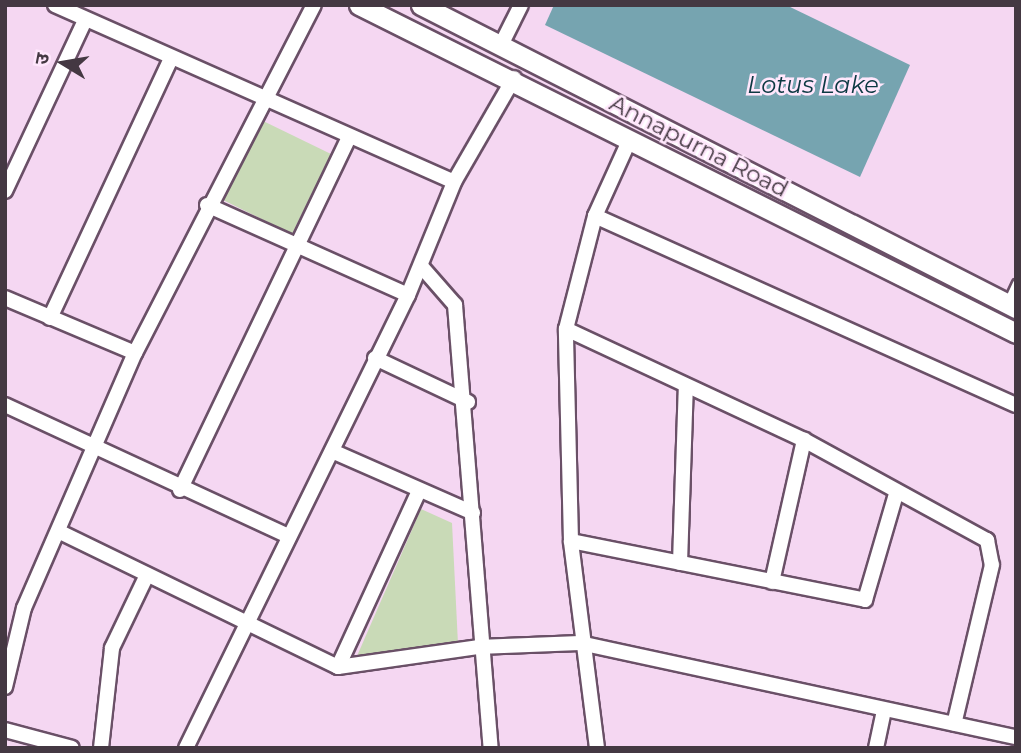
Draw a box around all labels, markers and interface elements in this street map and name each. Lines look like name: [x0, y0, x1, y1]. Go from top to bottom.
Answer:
north arrow: [28, 28, 98, 98]
text: उ: [30, 51, 54, 67]
water label: Lotus Lake: [747, 71, 879, 99]
street label: Annapurna Road: [605, 89, 793, 203]

